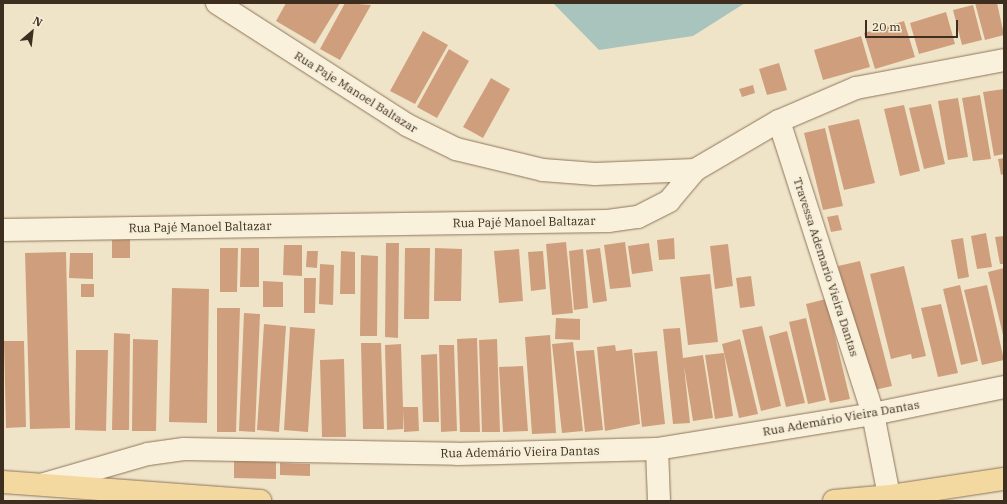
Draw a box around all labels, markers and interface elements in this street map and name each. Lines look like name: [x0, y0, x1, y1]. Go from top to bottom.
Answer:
north arrow: [12, 12, 52, 52]
scale bar: [867, 12, 960, 38]
text: N: [30, 13, 45, 30]
text: 20 m: [872, 19, 901, 34]
street label: Rua Paje Manoel Baltazar: [292, 48, 420, 136]
street label: Travessa Ademario Vieira Dantas: [790, 176, 862, 358]
street label: Rua Pajé Manoel Baltazar: [452, 214, 596, 230]
street label: Rua Pajé Manoel Baltazar: [128, 219, 272, 235]
street label: Rua Ademário Vieira Dantas: [761, 397, 921, 439]
street label: Rua Ademário Vieira Dantas: [440, 443, 600, 461]

